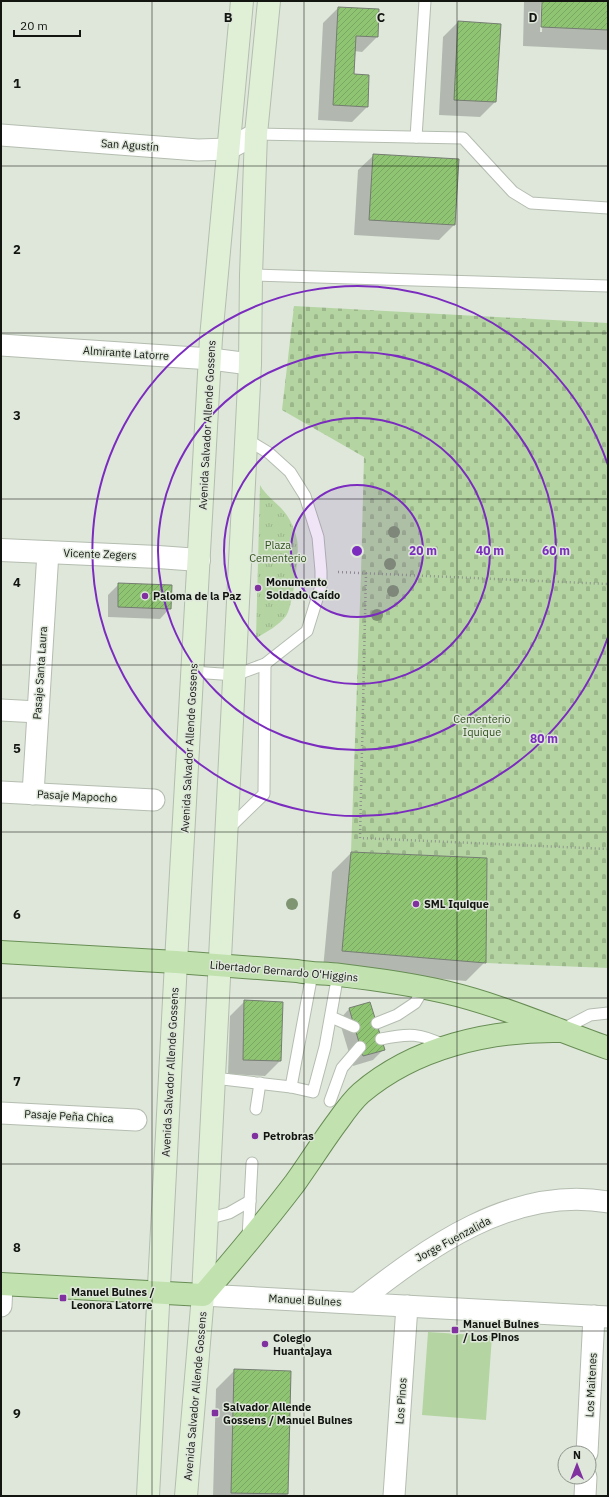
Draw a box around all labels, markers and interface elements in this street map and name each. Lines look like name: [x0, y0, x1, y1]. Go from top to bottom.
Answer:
text: B: [224, 9, 233, 26]
text: C: [377, 9, 386, 26]
text: D: [528, 9, 538, 26]
scale bar: [14, 12, 80, 38]
text: 20 m: [20, 18, 48, 33]
text: 1: [13, 75, 21, 92]
street label: San Agustín: [100, 136, 160, 154]
text: 2: [13, 241, 21, 258]
street label: Avenida Salvador Allende Gossens: [196, 340, 218, 510]
street label: Almirante Latorre: [82, 343, 170, 363]
text: 3: [13, 407, 21, 424]
park label: Plaza Cementerio: [249, 538, 307, 565]
text: 20 m: [409, 543, 437, 558]
text: 40 m: [476, 543, 504, 558]
text: 60 m: [542, 543, 570, 558]
centre of rings: [350, 544, 364, 558]
street label: Vicente Zegers: [63, 546, 137, 562]
text: 4: [13, 574, 21, 591]
place label: Monumento Soldado Caído: [266, 575, 340, 602]
marker: Monumento Soldado Caído: [253, 583, 263, 593]
place label: Paloma de la Paz: [153, 589, 241, 603]
marker: Paloma de la Paz: [140, 591, 150, 601]
street label: Pasaje Santa Laura: [30, 626, 50, 720]
street label: Avenida Salvador Allende Gossens: [178, 663, 200, 833]
park label: Cementerio Iquique: [453, 712, 511, 739]
text: 80 m: [530, 731, 558, 746]
text: 5: [13, 740, 21, 757]
street label: Pasaje Mapocho: [37, 787, 117, 805]
place label: SML Iquique: [424, 897, 489, 911]
marker: SML Iquique: [411, 899, 421, 909]
text: 6: [13, 906, 21, 923]
street label: Libertador Bernardo O'Higgins: [209, 958, 359, 984]
street label: Avenida Salvador Allende Gossens: [159, 987, 181, 1157]
text: 7: [13, 1073, 21, 1090]
street label: Pasaje Peña Chica: [24, 1107, 114, 1125]
place label: Petrobras: [263, 1129, 314, 1143]
marker: Petrobras: [250, 1131, 260, 1141]
street label: Jorge Fuenzalida: [413, 1213, 493, 1265]
text: 8: [13, 1239, 21, 1256]
place label: Manuel Bulnes / Leonora Latorre: [71, 1285, 155, 1312]
street label: Manuel Bulnes: [268, 1291, 342, 1309]
marker: Manuel Bulnes / Leonora Latorre: [58, 1293, 68, 1303]
street label: Avenida Salvador Allende Gossens: [181, 1311, 209, 1481]
place label: Manuel Bulnes / Los Pinos: [463, 1317, 539, 1344]
marker: Manuel Bulnes / Los Pinos: [450, 1325, 460, 1335]
place label: Colegio Huantajaya: [273, 1331, 332, 1358]
marker: Colegio Huantajaya: [260, 1339, 270, 1349]
street label: Los Maitenes: [582, 1352, 600, 1418]
street label: Los Pinos: [392, 1377, 410, 1425]
place label: Salvador Allende Gossens / Manuel Bulnes: [223, 1400, 353, 1427]
text: 9: [13, 1405, 21, 1422]
marker: Salvador Allende Gossens / Manuel Bulnes: [210, 1408, 220, 1418]
north arrow: [557, 1445, 597, 1485]
text: N: [573, 1448, 581, 1462]

